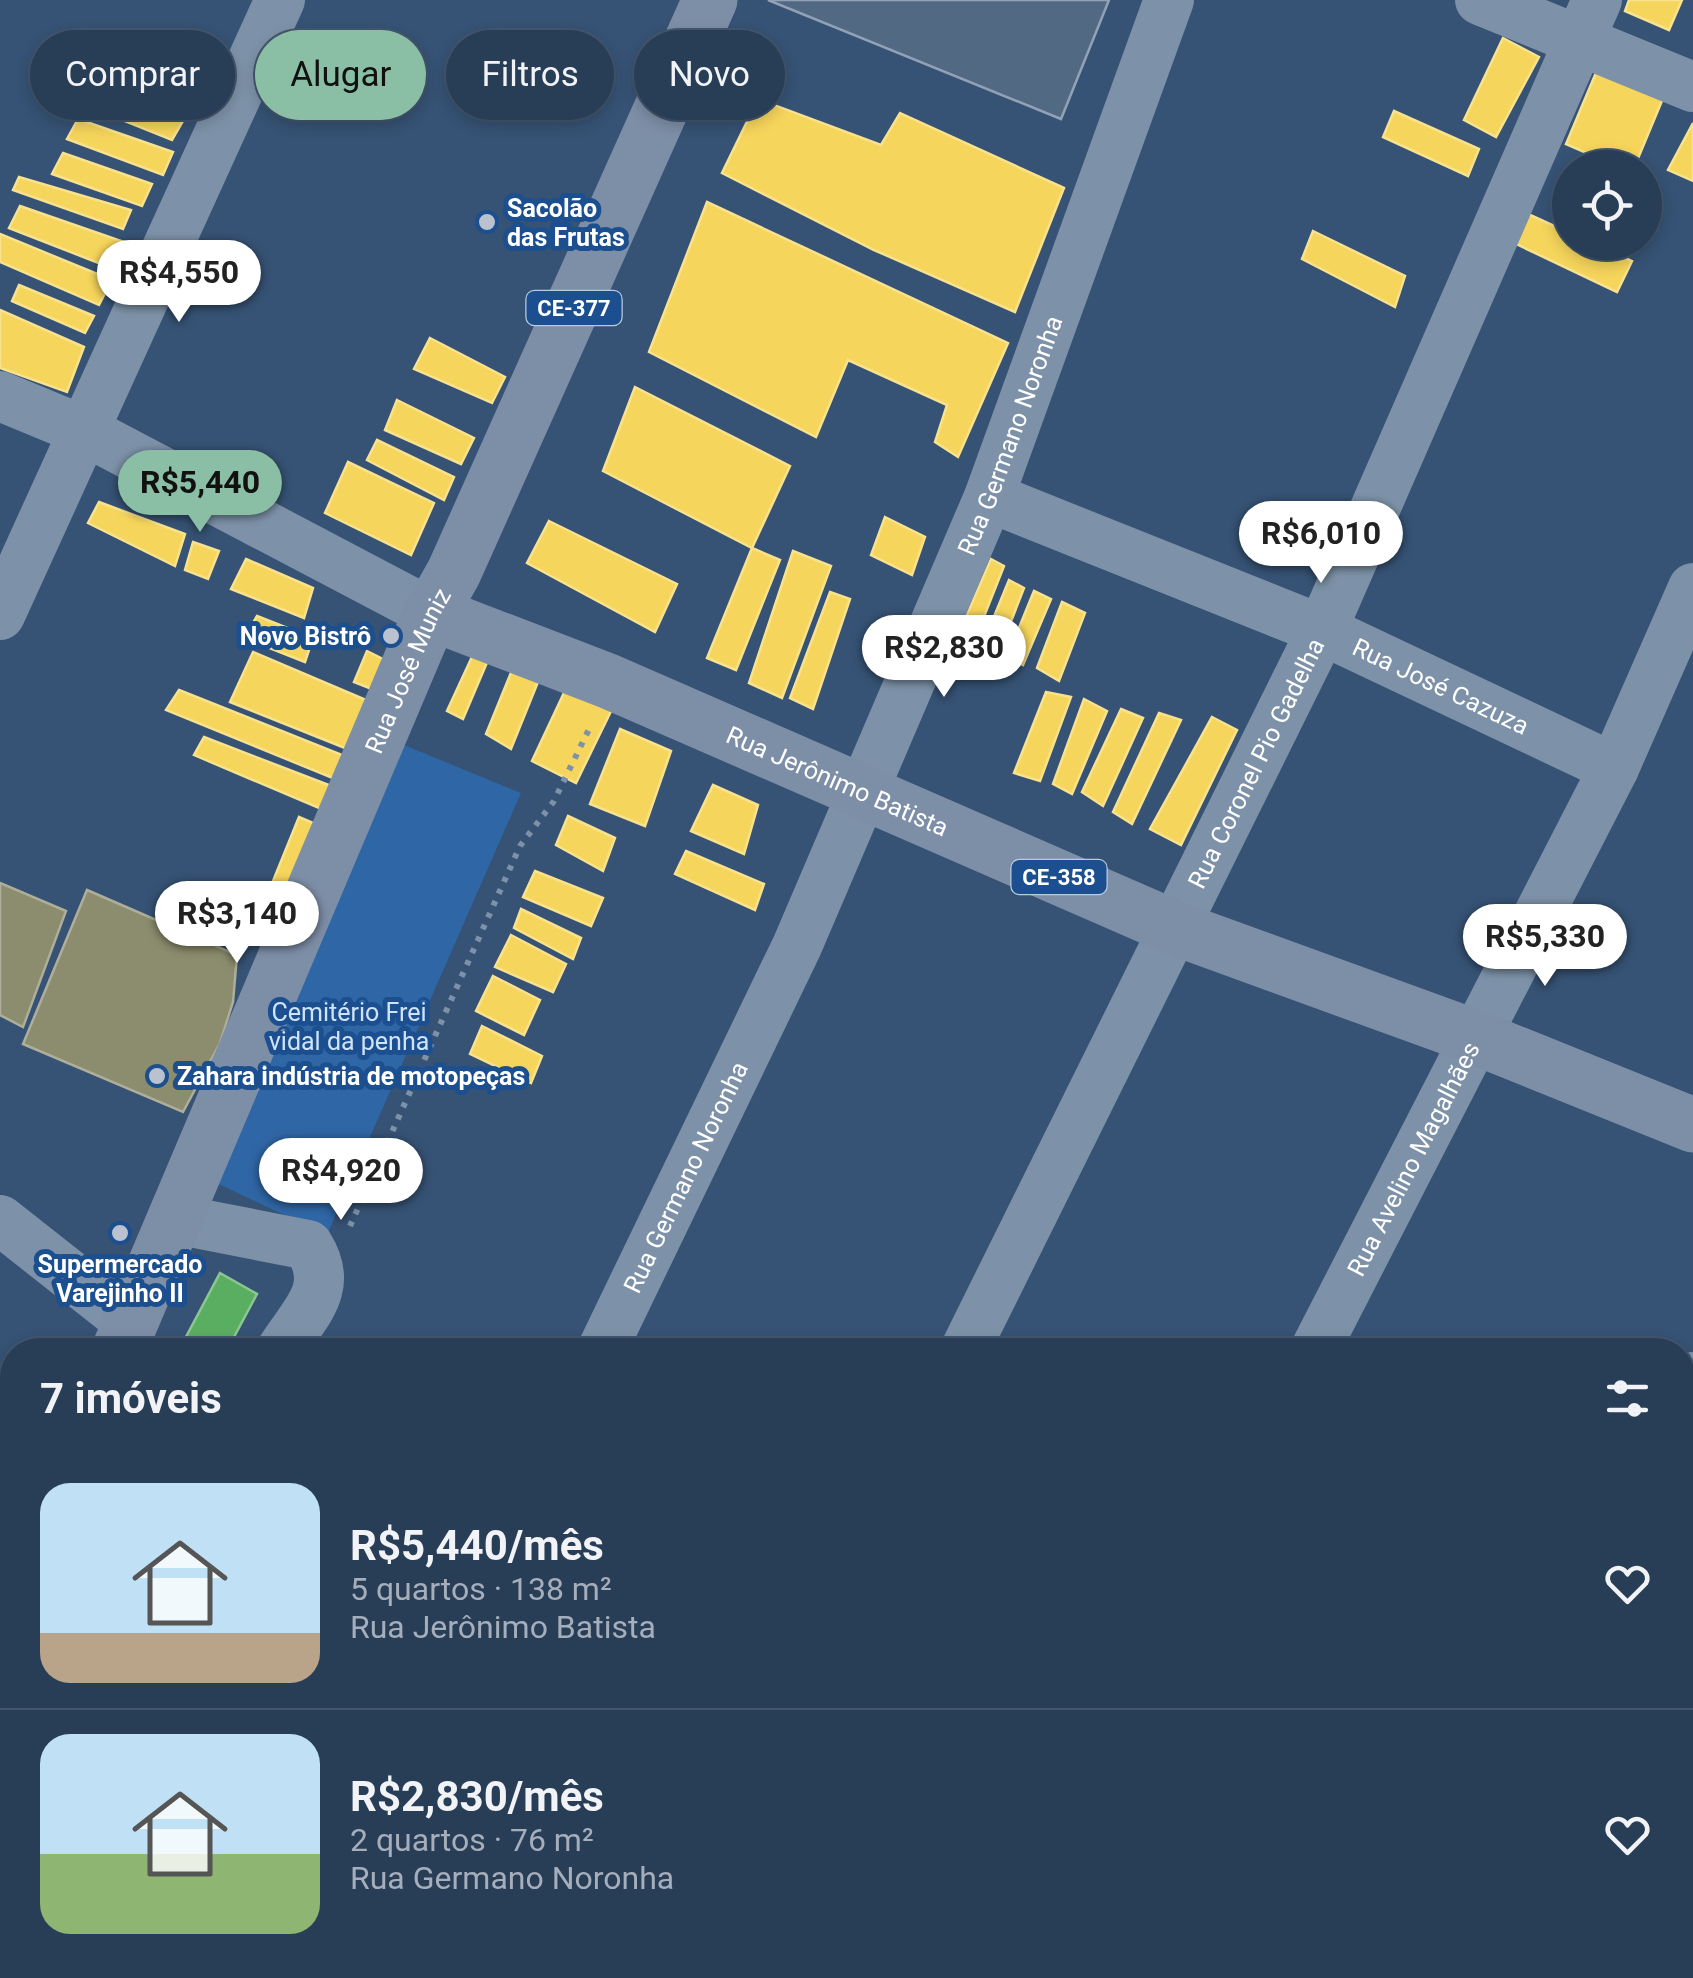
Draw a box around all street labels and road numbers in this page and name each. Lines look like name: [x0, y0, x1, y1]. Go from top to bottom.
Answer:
road number: CE-377: [526, 291, 622, 325]
street label: Rua Germano Noronha: [951, 312, 1068, 559]
street label: Rua José Muniz: [359, 583, 457, 758]
street label: Rua José Cazuza: [1348, 632, 1534, 740]
street label: Rua Coronel Pio Gadelha: [1182, 633, 1330, 893]
street label: Rua Jerônimo Batista: [722, 720, 953, 842]
road number: CE-358: [1012, 860, 1106, 894]
street label: Rua Avelino Magalhães: [1341, 1037, 1485, 1281]
street label: Rua Germano Noronha: [617, 1057, 754, 1298]

